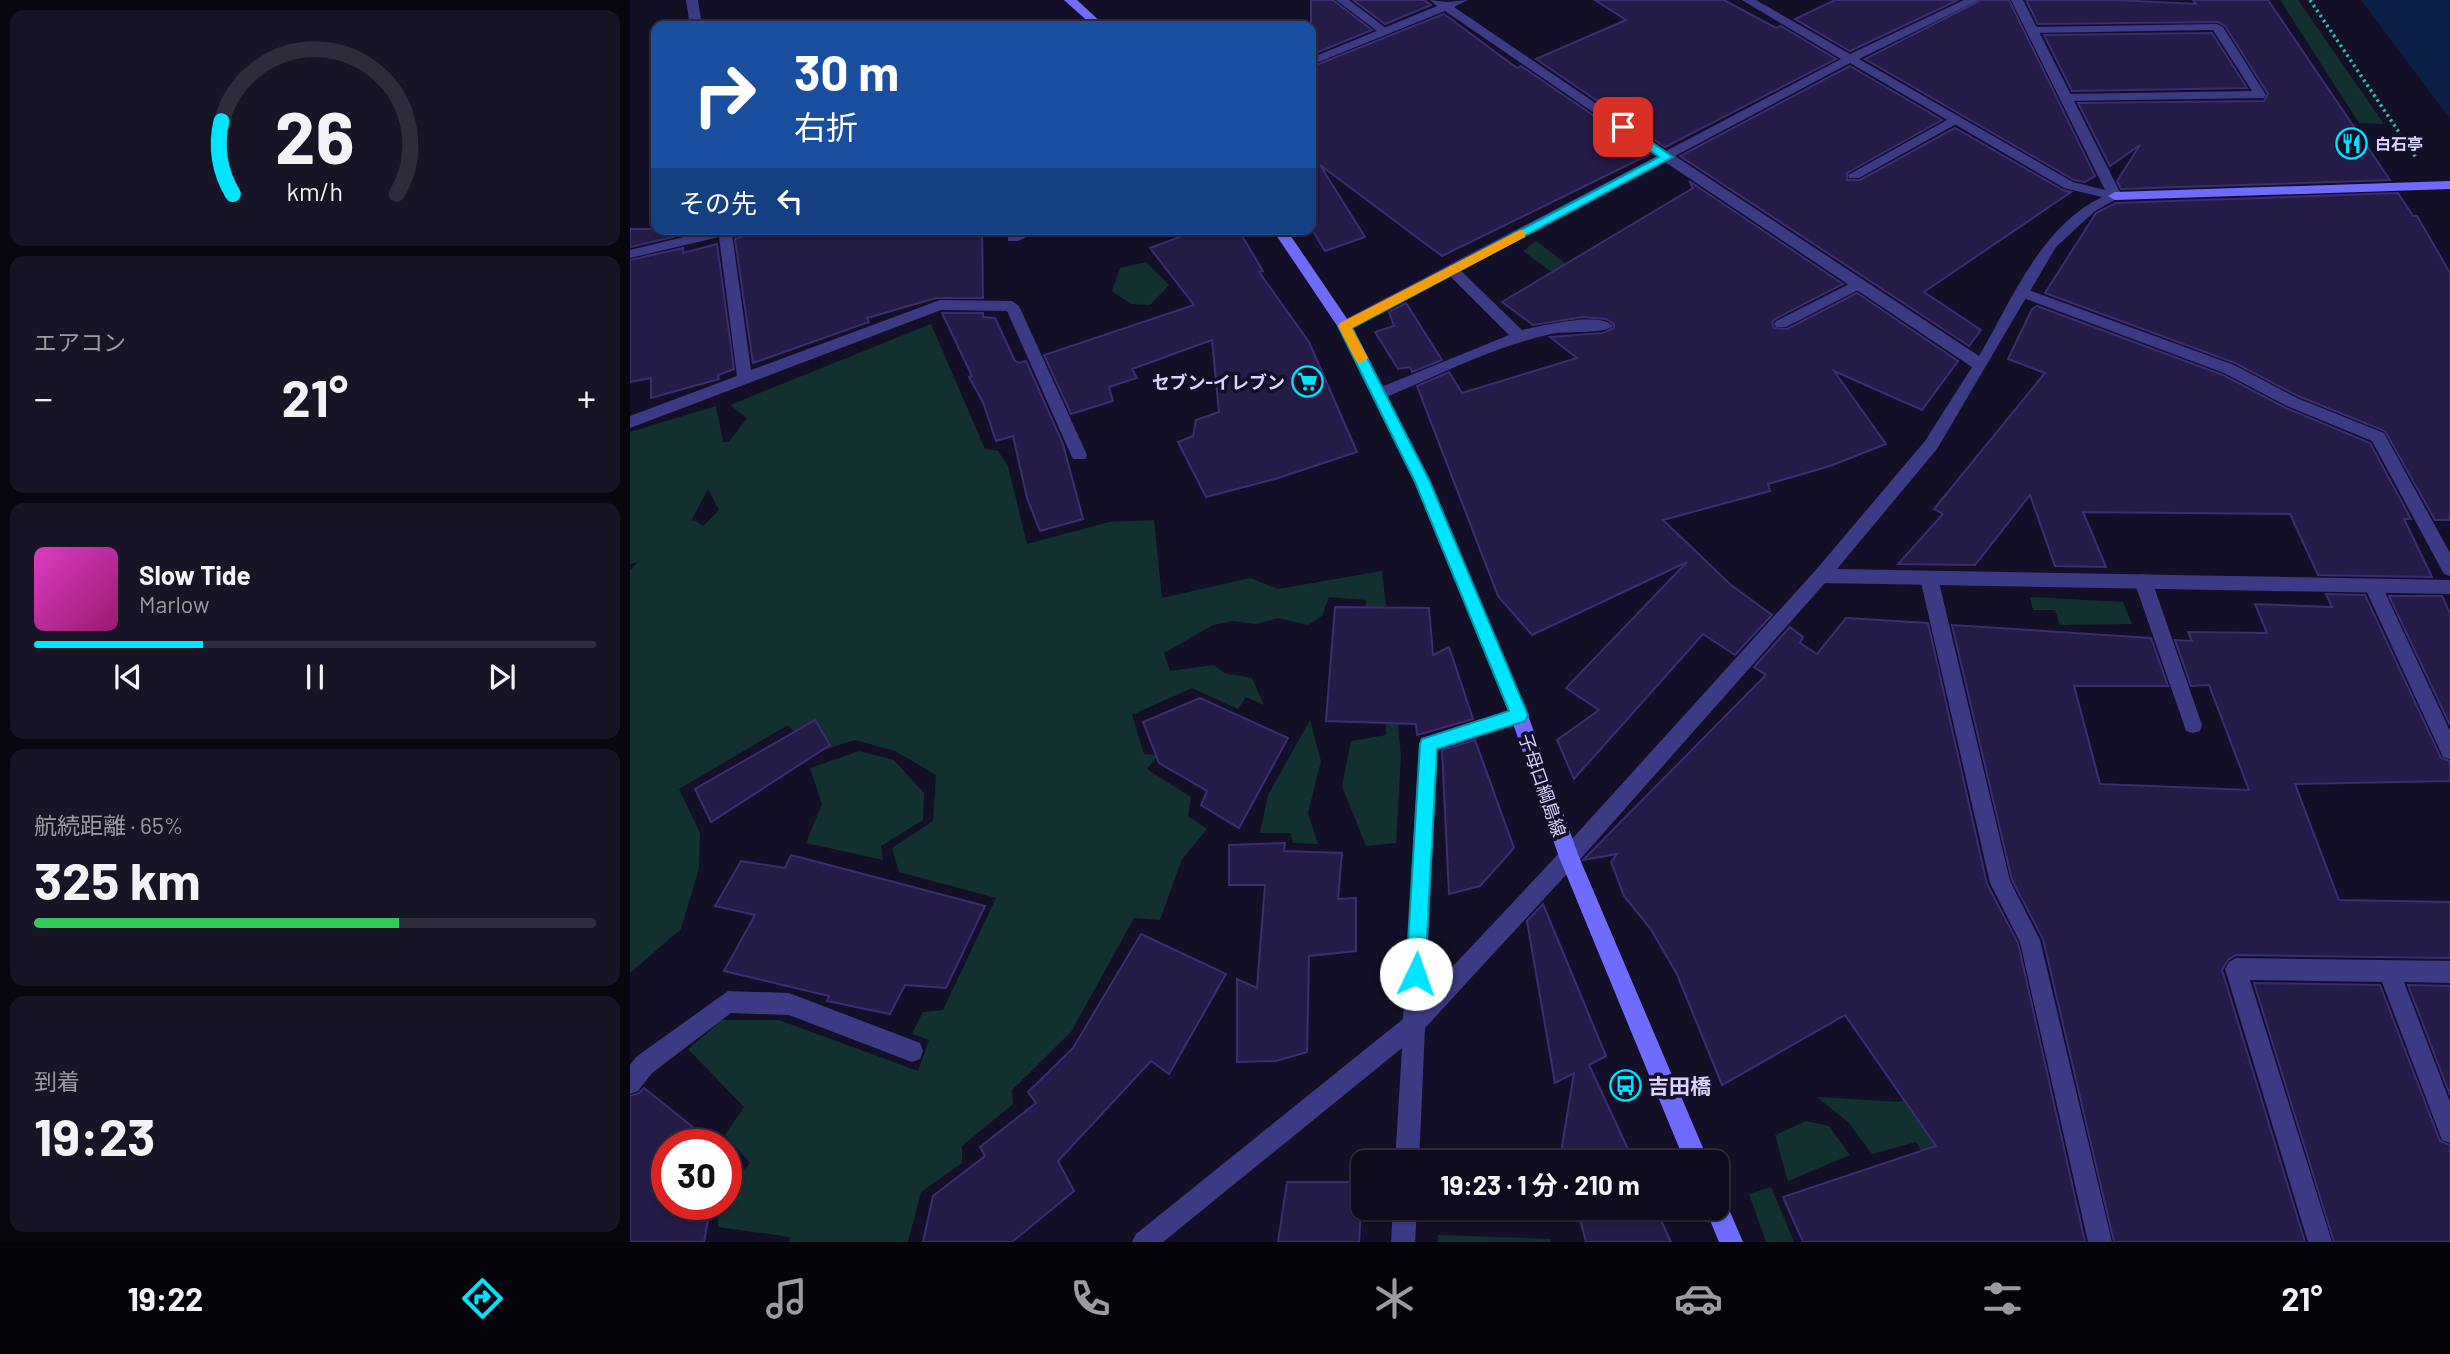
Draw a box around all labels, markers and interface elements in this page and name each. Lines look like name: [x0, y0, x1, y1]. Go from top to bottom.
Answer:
text: 30 m: [794, 42, 899, 101]
icon: right: [679, 49, 770, 140]
text: 26: [275, 92, 355, 180]
pin: [1593, 97, 1653, 157]
text: 右折: [794, 107, 858, 145]
icon: arrive: [1604, 108, 1642, 146]
restaurant icon: 白石亭: [2335, 126, 2369, 160]
place label: 白石亭: [2375, 134, 2423, 153]
text: km/h: [287, 176, 343, 206]
icon: left: [771, 182, 809, 220]
text: その先: [679, 187, 757, 218]
text: エアコン: [34, 328, 126, 356]
text: 21°: [282, 365, 348, 427]
supermarket icon: セブン-イレブン: [1291, 365, 1325, 399]
place label: セブン-イレブン: [1152, 371, 1285, 393]
text: −: [34, 374, 53, 420]
text: +: [577, 374, 596, 420]
text: Slow Tide: [139, 559, 251, 590]
text: Marlow: [139, 590, 210, 618]
icon: previous: [109, 658, 147, 696]
icon: pause: [296, 658, 334, 696]
icon: next: [483, 658, 521, 696]
street label: 子母口綱島線: [1515, 730, 1571, 840]
text: 航続距離 · 65%: [34, 811, 183, 839]
text: 325 km: [34, 848, 201, 910]
position arrow: [1379, 937, 1453, 1011]
text: 到着: [34, 1067, 80, 1095]
bus stop icon: 吉田橋: [1608, 1068, 1642, 1102]
place label: 吉田橋: [1648, 1073, 1711, 1098]
text: 19:23: [34, 1104, 155, 1166]
speed limit sign: 30: [651, 1129, 742, 1220]
text: 19:23 · 1 分 · 210 m: [1440, 1169, 1640, 1200]
icon: directions: [458, 1274, 507, 1323]
icon: music: [762, 1274, 811, 1323]
icon: phone: [1066, 1274, 1115, 1323]
icon: climate: [1370, 1274, 1419, 1323]
icon: car: [1674, 1274, 1723, 1323]
icon: filters: [1978, 1274, 2027, 1323]
text: 19:22: [127, 1279, 203, 1317]
text: 21°: [2281, 1279, 2322, 1317]

